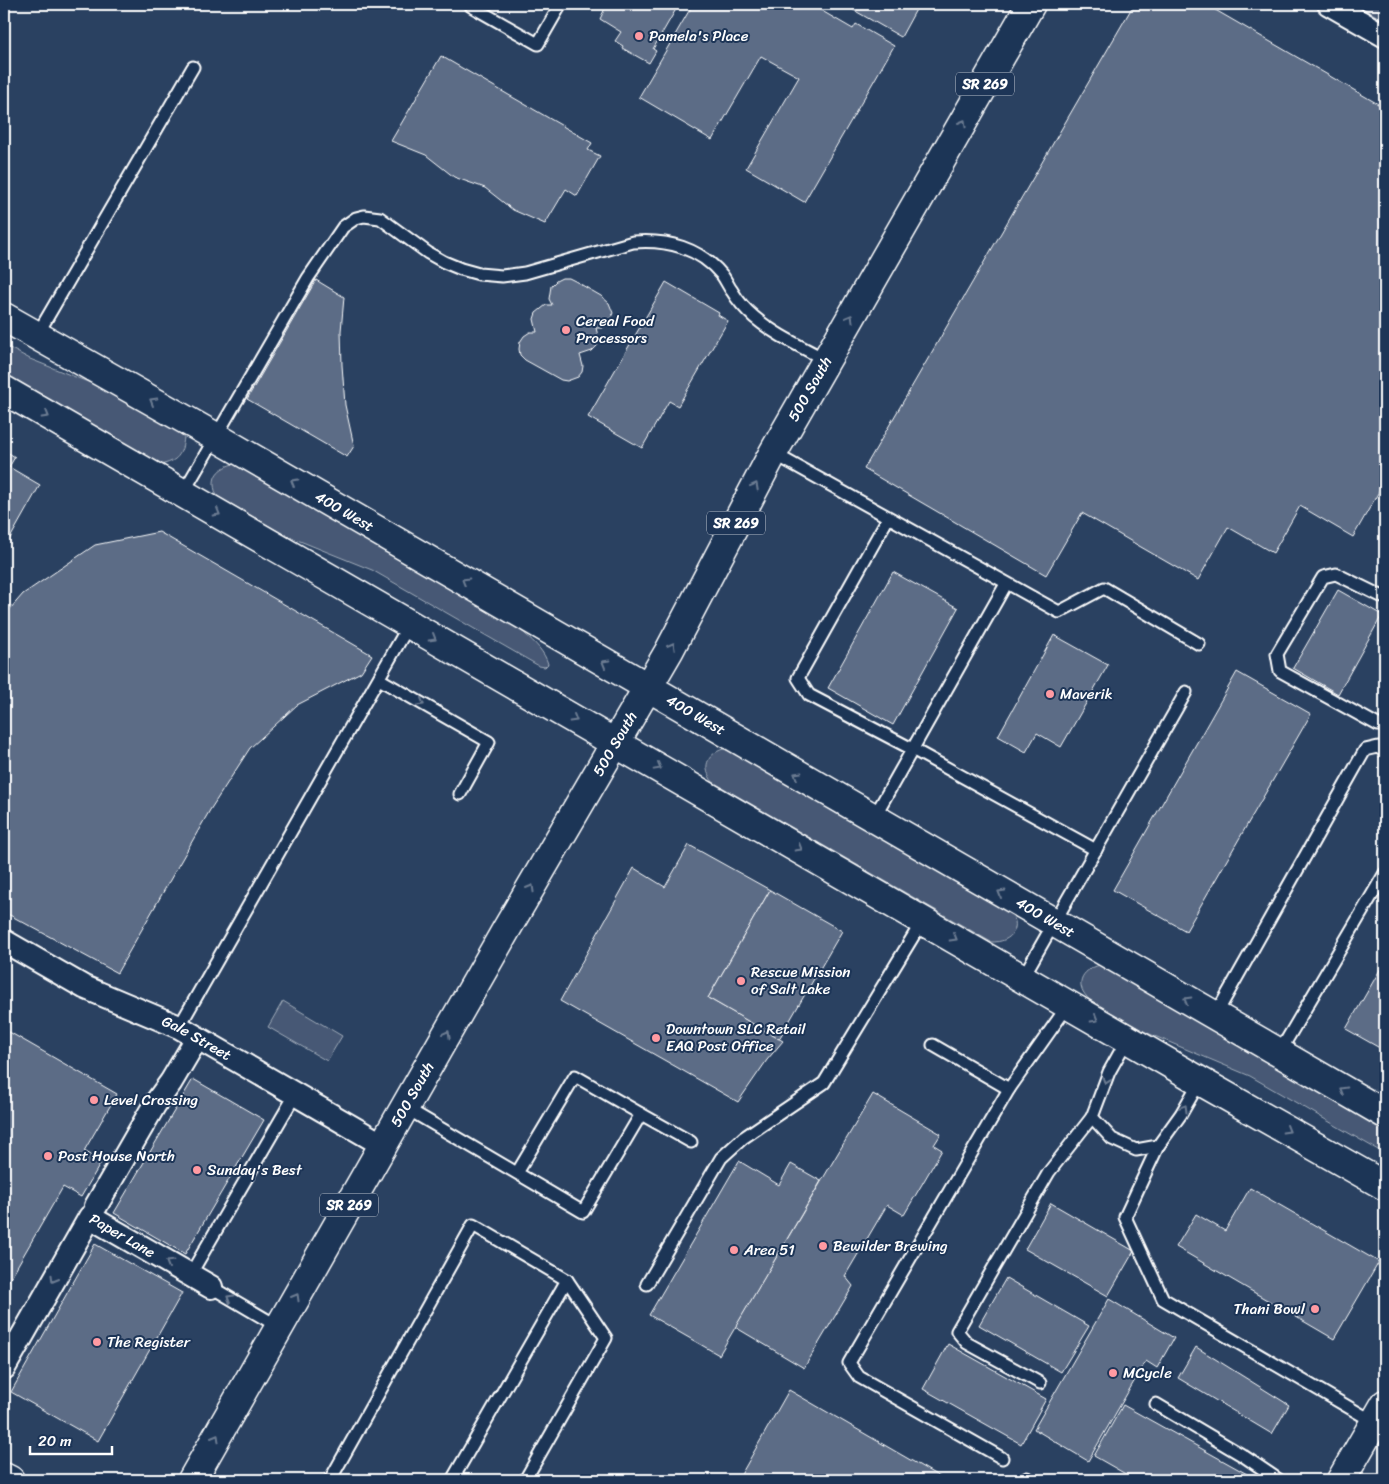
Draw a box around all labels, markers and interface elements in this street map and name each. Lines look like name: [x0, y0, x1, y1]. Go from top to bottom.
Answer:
place label: Pamela's Place: [649, 23, 749, 49]
marker: Pamela's Place: [633, 30, 645, 42]
road number: SR 269: [956, 72, 1014, 96]
one-way arrow: [956, 119, 966, 128]
place label: Cereal Food Processors: [576, 308, 655, 351]
one-way arrow: [844, 314, 854, 323]
marker: Cereal Food Processors: [560, 324, 572, 336]
street label: 500 South: [781, 351, 839, 426]
one-way arrow: [149, 398, 158, 408]
one-way arrow: [41, 408, 50, 418]
one-way arrow: [290, 479, 299, 489]
one-way arrow: [749, 482, 759, 491]
street label: 400 West: [310, 484, 379, 539]
one-way arrow: [212, 507, 221, 517]
road number: SR 269: [707, 512, 765, 534]
one-way arrow: [461, 577, 470, 587]
one-way arrow: [427, 632, 436, 642]
one-way arrow: [666, 642, 676, 651]
one-way arrow: [602, 659, 611, 669]
place label: Maverik: [1060, 681, 1113, 707]
street label: 400 West: [661, 687, 731, 743]
marker: Maverik: [1044, 688, 1056, 700]
one-way arrow: [416, 697, 425, 707]
street label: 500 South: [586, 706, 644, 781]
one-way arrow: [568, 713, 577, 723]
one-way arrow: [652, 761, 661, 771]
one-way arrow: [793, 771, 802, 781]
one-way arrow: [793, 842, 802, 852]
one-way arrow: [524, 884, 534, 893]
one-way arrow: [997, 889, 1006, 899]
street label: 400 West: [1011, 890, 1080, 945]
one-way arrow: [949, 932, 958, 942]
place label: Rescue Mission of Salt Lake: [751, 959, 850, 1002]
marker: Rescue Mission of Salt Lake: [735, 975, 747, 987]
one-way arrow: [1184, 996, 1193, 1006]
street label: Gale Street: [158, 1008, 237, 1068]
one-way arrow: [1090, 1013, 1099, 1023]
place label: Downtown SLC Retail EAQ Post Office: [666, 1016, 806, 1059]
one-way arrow: [441, 1031, 451, 1040]
marker: Downtown SLC Retail EAQ Post Office: [650, 1032, 662, 1044]
street label: 500 South: [383, 1057, 441, 1132]
one-way arrow: [1102, 1076, 1112, 1085]
one-way arrow: [1339, 1086, 1348, 1096]
place label: Level Crossing: [104, 1087, 199, 1113]
marker: Level Crossing: [88, 1094, 100, 1106]
one-way arrow: [1177, 1105, 1187, 1114]
one-way arrow: [1281, 1123, 1290, 1133]
place label: Post House North: [58, 1143, 175, 1169]
marker: Post House North: [42, 1150, 54, 1162]
place label: Sunday's Best: [207, 1157, 303, 1183]
marker: Sunday's Best: [191, 1164, 203, 1176]
road number: SR 269: [320, 1194, 378, 1216]
street label: Paper Lane: [84, 1206, 160, 1265]
place label: Bewilder Brewing: [833, 1233, 948, 1259]
place label: Area 51: [743, 1237, 795, 1263]
marker: Bewilder Brewing: [817, 1240, 829, 1252]
marker: Area 51: [728, 1244, 740, 1256]
one-way arrow: [165, 1259, 174, 1269]
one-way arrow: [51, 1273, 61, 1282]
one-way arrow: [290, 1293, 300, 1302]
one-way arrow: [226, 1295, 235, 1305]
place label: Thani Bowl: [1233, 1296, 1306, 1322]
marker: Thani Bowl: [1309, 1303, 1321, 1315]
place label: The Register: [107, 1329, 191, 1355]
marker: The Register: [91, 1336, 103, 1348]
place label: MCycle: [1123, 1360, 1172, 1386]
marker: MCycle: [1107, 1367, 1119, 1379]
scale bar: [30, 1424, 112, 1456]
text: 20 m: [38, 1428, 72, 1454]
one-way arrow: [209, 1434, 219, 1443]

